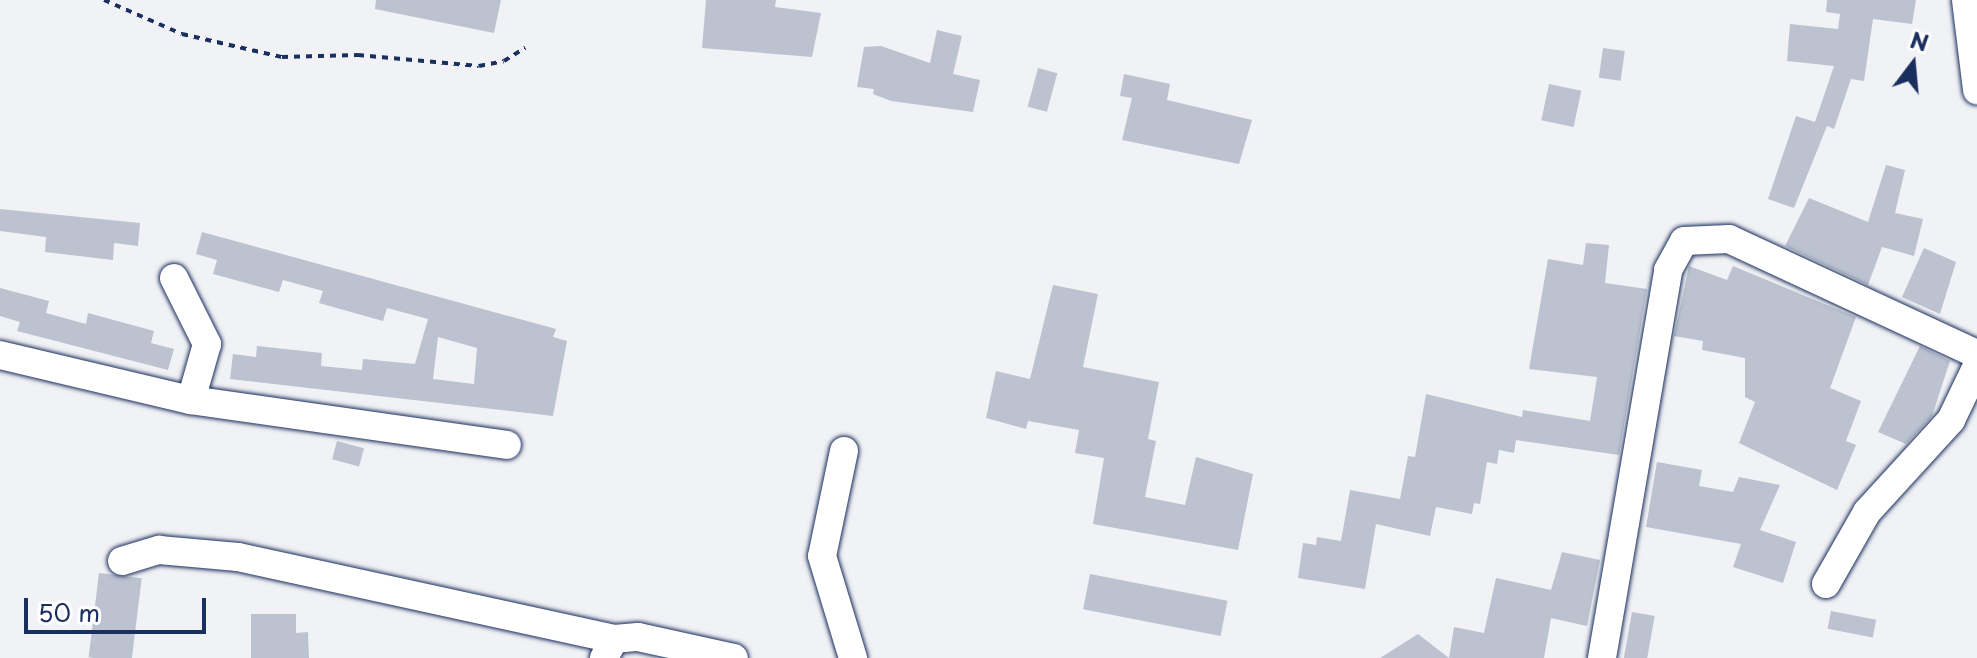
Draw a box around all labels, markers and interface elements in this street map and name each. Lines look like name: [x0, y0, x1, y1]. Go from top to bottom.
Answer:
text: N: [1907, 22, 1933, 59]
north arrow: [1873, 24, 1953, 104]
scale bar: [28, 582, 210, 632]
text: 50 m: [38, 594, 100, 630]

